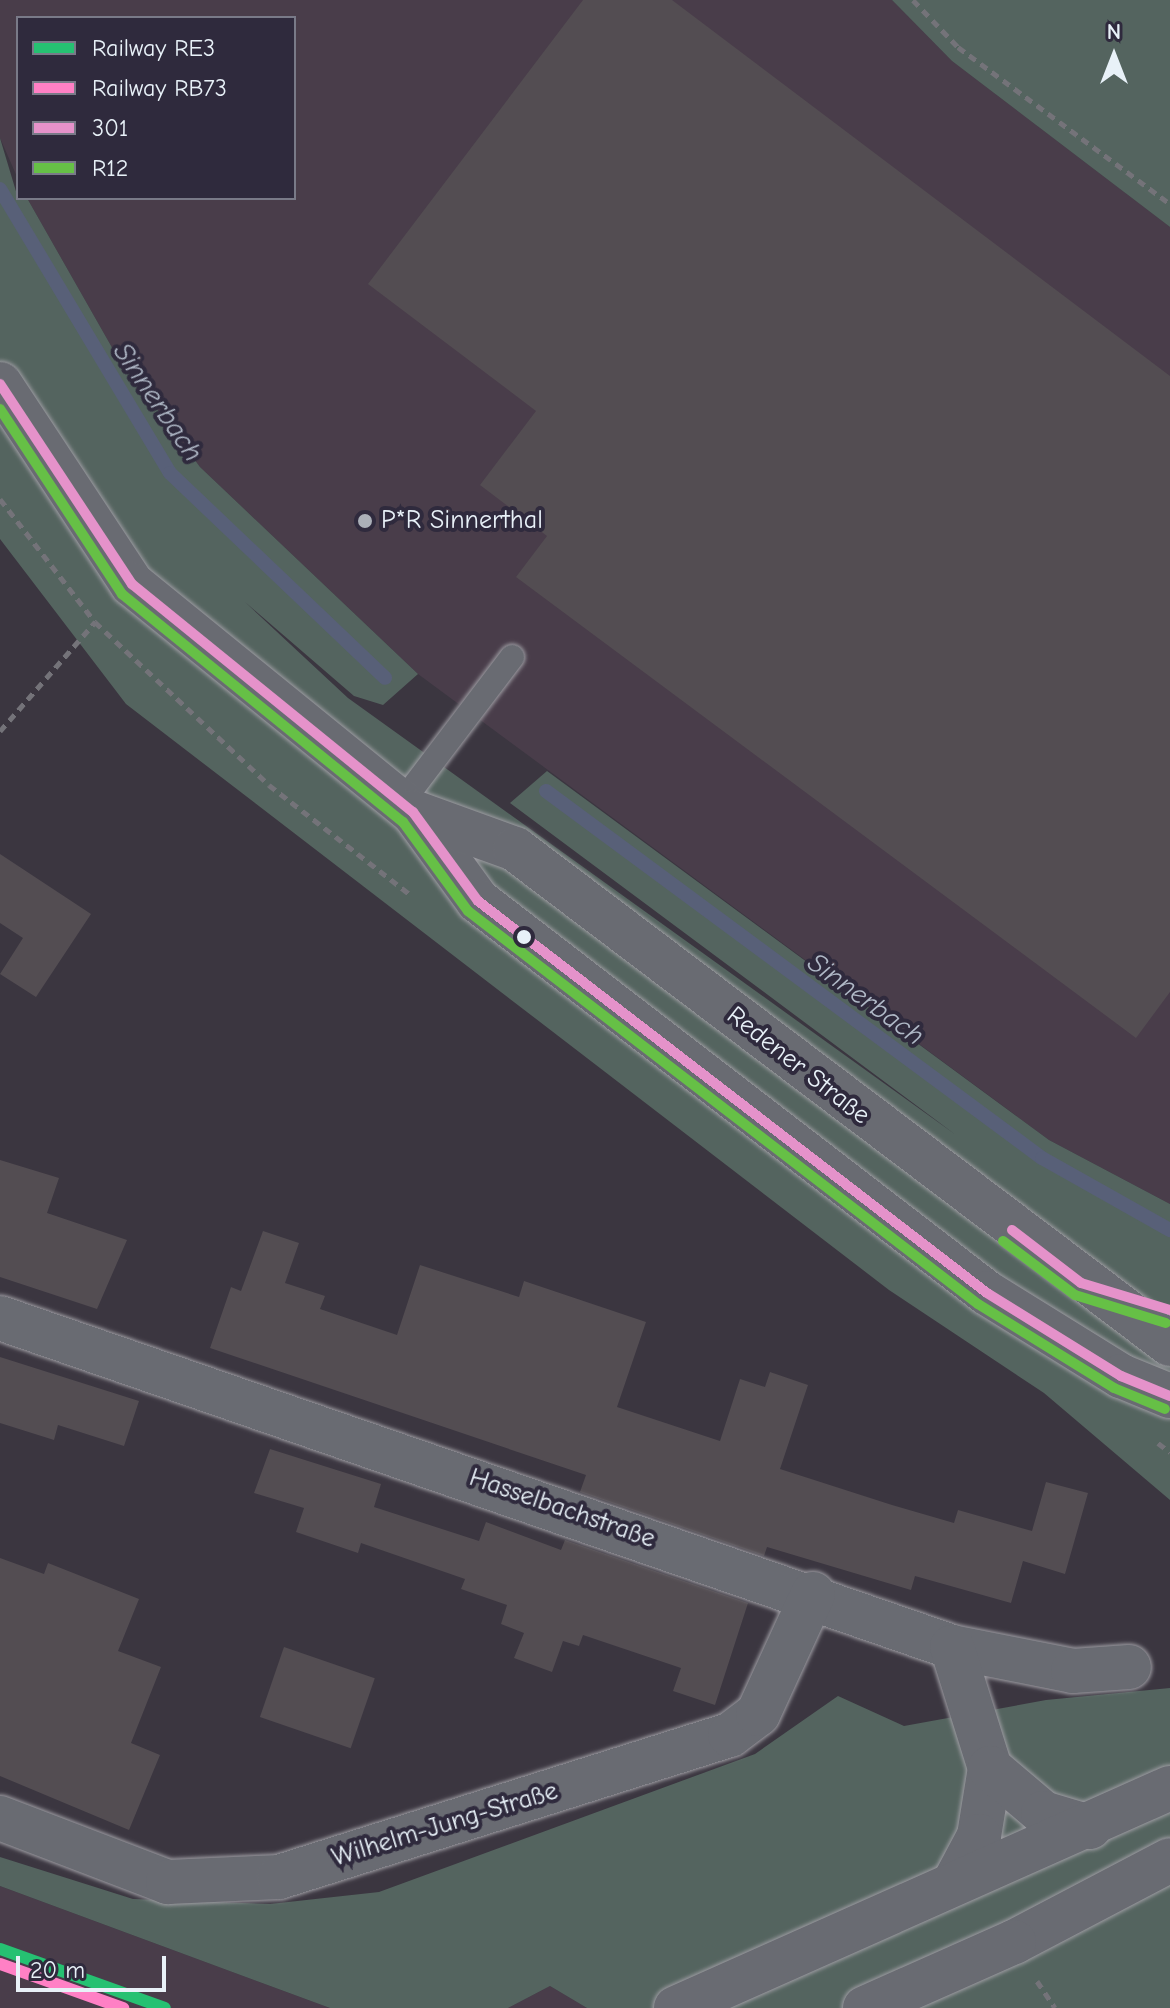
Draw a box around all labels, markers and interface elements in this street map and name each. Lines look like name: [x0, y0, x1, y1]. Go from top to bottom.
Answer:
legend: [16, 16, 296, 200]
north arrow: [1074, 16, 1154, 96]
text: N: [1107, 19, 1121, 45]
text: Railway RE3: [92, 34, 215, 62]
text: Railway RB73: [92, 74, 227, 102]
text: 301: [92, 114, 128, 142]
text: R12: [92, 154, 128, 182]
water label: Sinnerbach: [106, 336, 210, 468]
place label: P*R Sinnerthal: [381, 505, 543, 537]
marker: P*R Sinnerthal: [356, 512, 374, 530]
unlabelled marker: [516, 929, 532, 945]
water label: Sinnerbach: [801, 945, 931, 1053]
street label: Redener Straße: [720, 1000, 876, 1132]
street label: Hasselbachstraße: [465, 1463, 659, 1555]
street label: Wilhelm-Jung-Straße: [328, 1776, 562, 1874]
scale bar: [20, 1940, 170, 1990]
text: 20 m: [30, 1956, 85, 1984]

